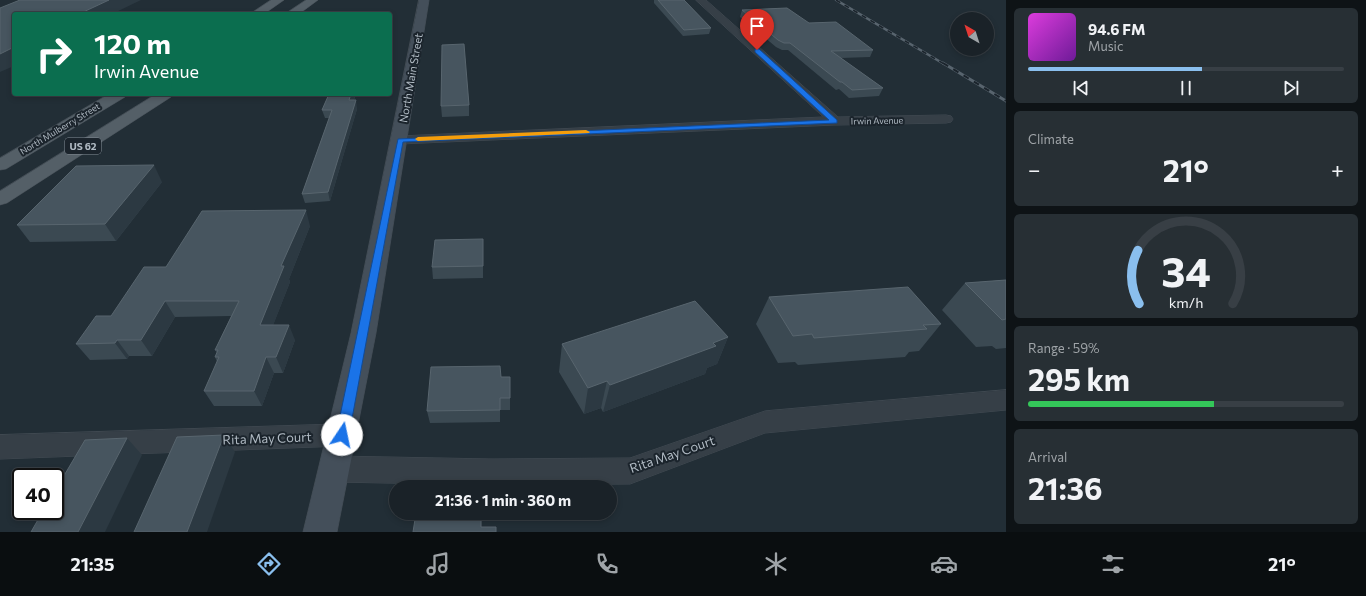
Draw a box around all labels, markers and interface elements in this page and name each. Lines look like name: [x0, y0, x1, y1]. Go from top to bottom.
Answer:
pin: [740, 9, 774, 50]
north arrow: [950, 12, 994, 56]
map controls: [950, 12, 994, 56]
icon: arrive: [746, 15, 768, 37]
text: 94.6 FM: [1088, 20, 1145, 38]
text: 120 m: [94, 26, 171, 60]
icon: right: [28, 28, 80, 80]
street label: North Main Street: [396, 32, 425, 124]
text: Music: [1088, 38, 1123, 54]
text: Irwin Avenue: [94, 60, 199, 82]
icon: previous: [1070, 77, 1092, 99]
icon: pause: [1175, 77, 1197, 99]
icon: next: [1280, 77, 1302, 99]
street label: North Mulberry Street: [18, 100, 102, 157]
street label: Irwin Avenue: [851, 115, 904, 126]
text: Climate: [1028, 131, 1074, 147]
road number: US 62: [65, 138, 101, 154]
text: 21°: [1163, 151, 1209, 188]
text: −: [1028, 156, 1041, 183]
text: +: [1331, 156, 1344, 183]
text: 34: [1161, 245, 1211, 296]
text: km/h: [1169, 293, 1203, 311]
text: Range · 59%: [1028, 340, 1100, 356]
text: 295 km: [1028, 360, 1130, 397]
position arrow: [321, 414, 363, 456]
street label: Rita May Court: [222, 428, 312, 448]
street label: Rita May Court: [627, 432, 717, 476]
text: Arrival: [1028, 449, 1067, 465]
speed limit sign: 40: [12, 468, 64, 520]
text: 21:36: [1028, 469, 1103, 506]
text: 21:36 · 1 min · 360 m: [435, 491, 571, 509]
icon: directions: [255, 550, 283, 578]
icon: music: [424, 550, 452, 578]
icon: phone: [593, 550, 621, 578]
icon: climate: [762, 550, 790, 578]
icon: car: [930, 550, 958, 578]
icon: filters: [1099, 550, 1127, 578]
text: 21:35: [70, 553, 115, 575]
text: 21°: [1268, 553, 1296, 575]

